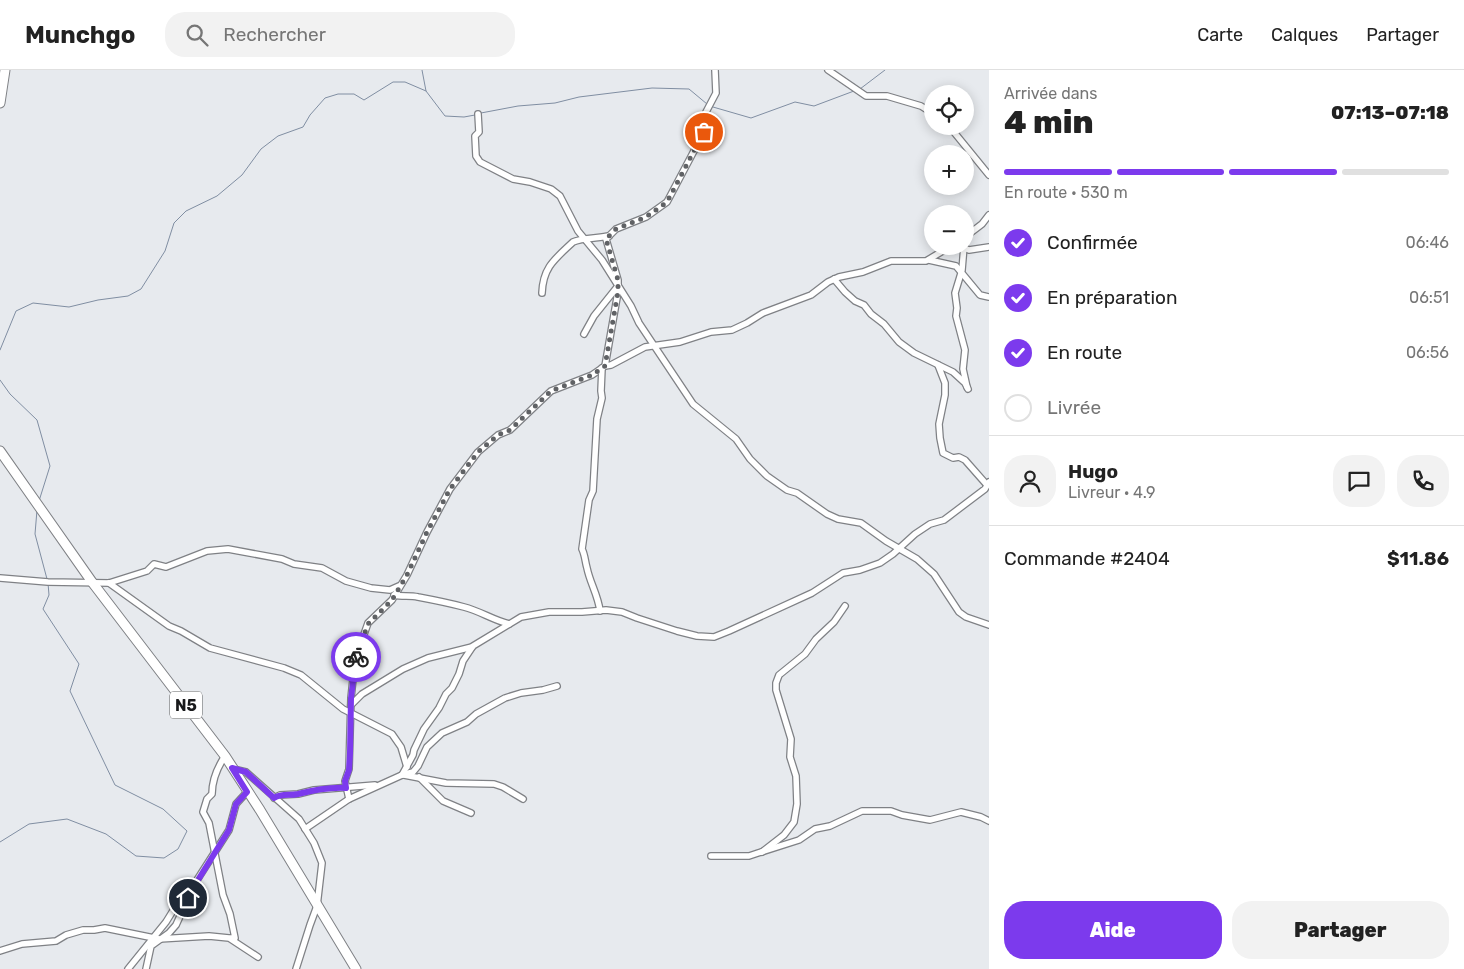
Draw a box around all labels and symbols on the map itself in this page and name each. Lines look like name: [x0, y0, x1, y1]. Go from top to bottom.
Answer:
pin: [683, 111, 725, 153]
courier: [331, 632, 381, 682]
road number: N5: [170, 692, 202, 718]
pin: [167, 877, 209, 919]

